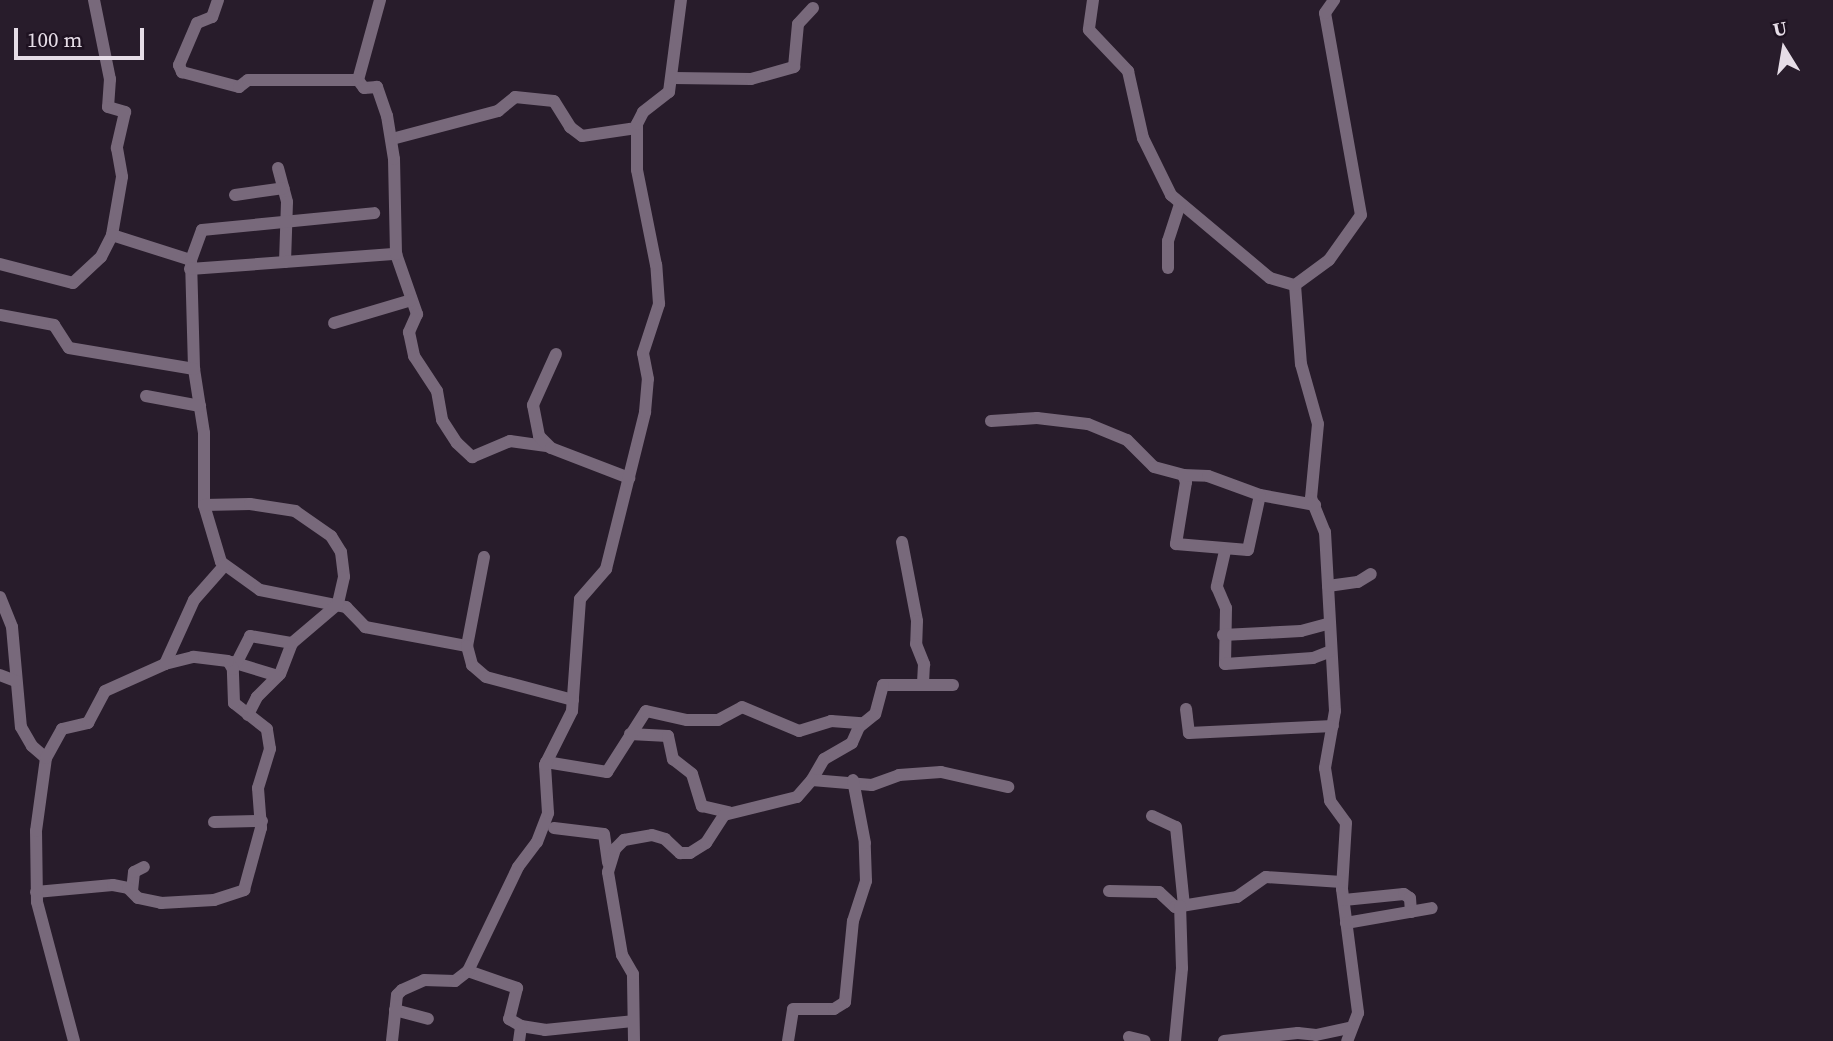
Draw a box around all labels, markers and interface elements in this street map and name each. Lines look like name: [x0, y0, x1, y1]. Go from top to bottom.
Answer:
scale bar: [18, 14, 147, 58]
north arrow: [1749, 14, 1819, 84]
text: U: [1771, 14, 1789, 42]
text: 100 m: [27, 25, 82, 54]

